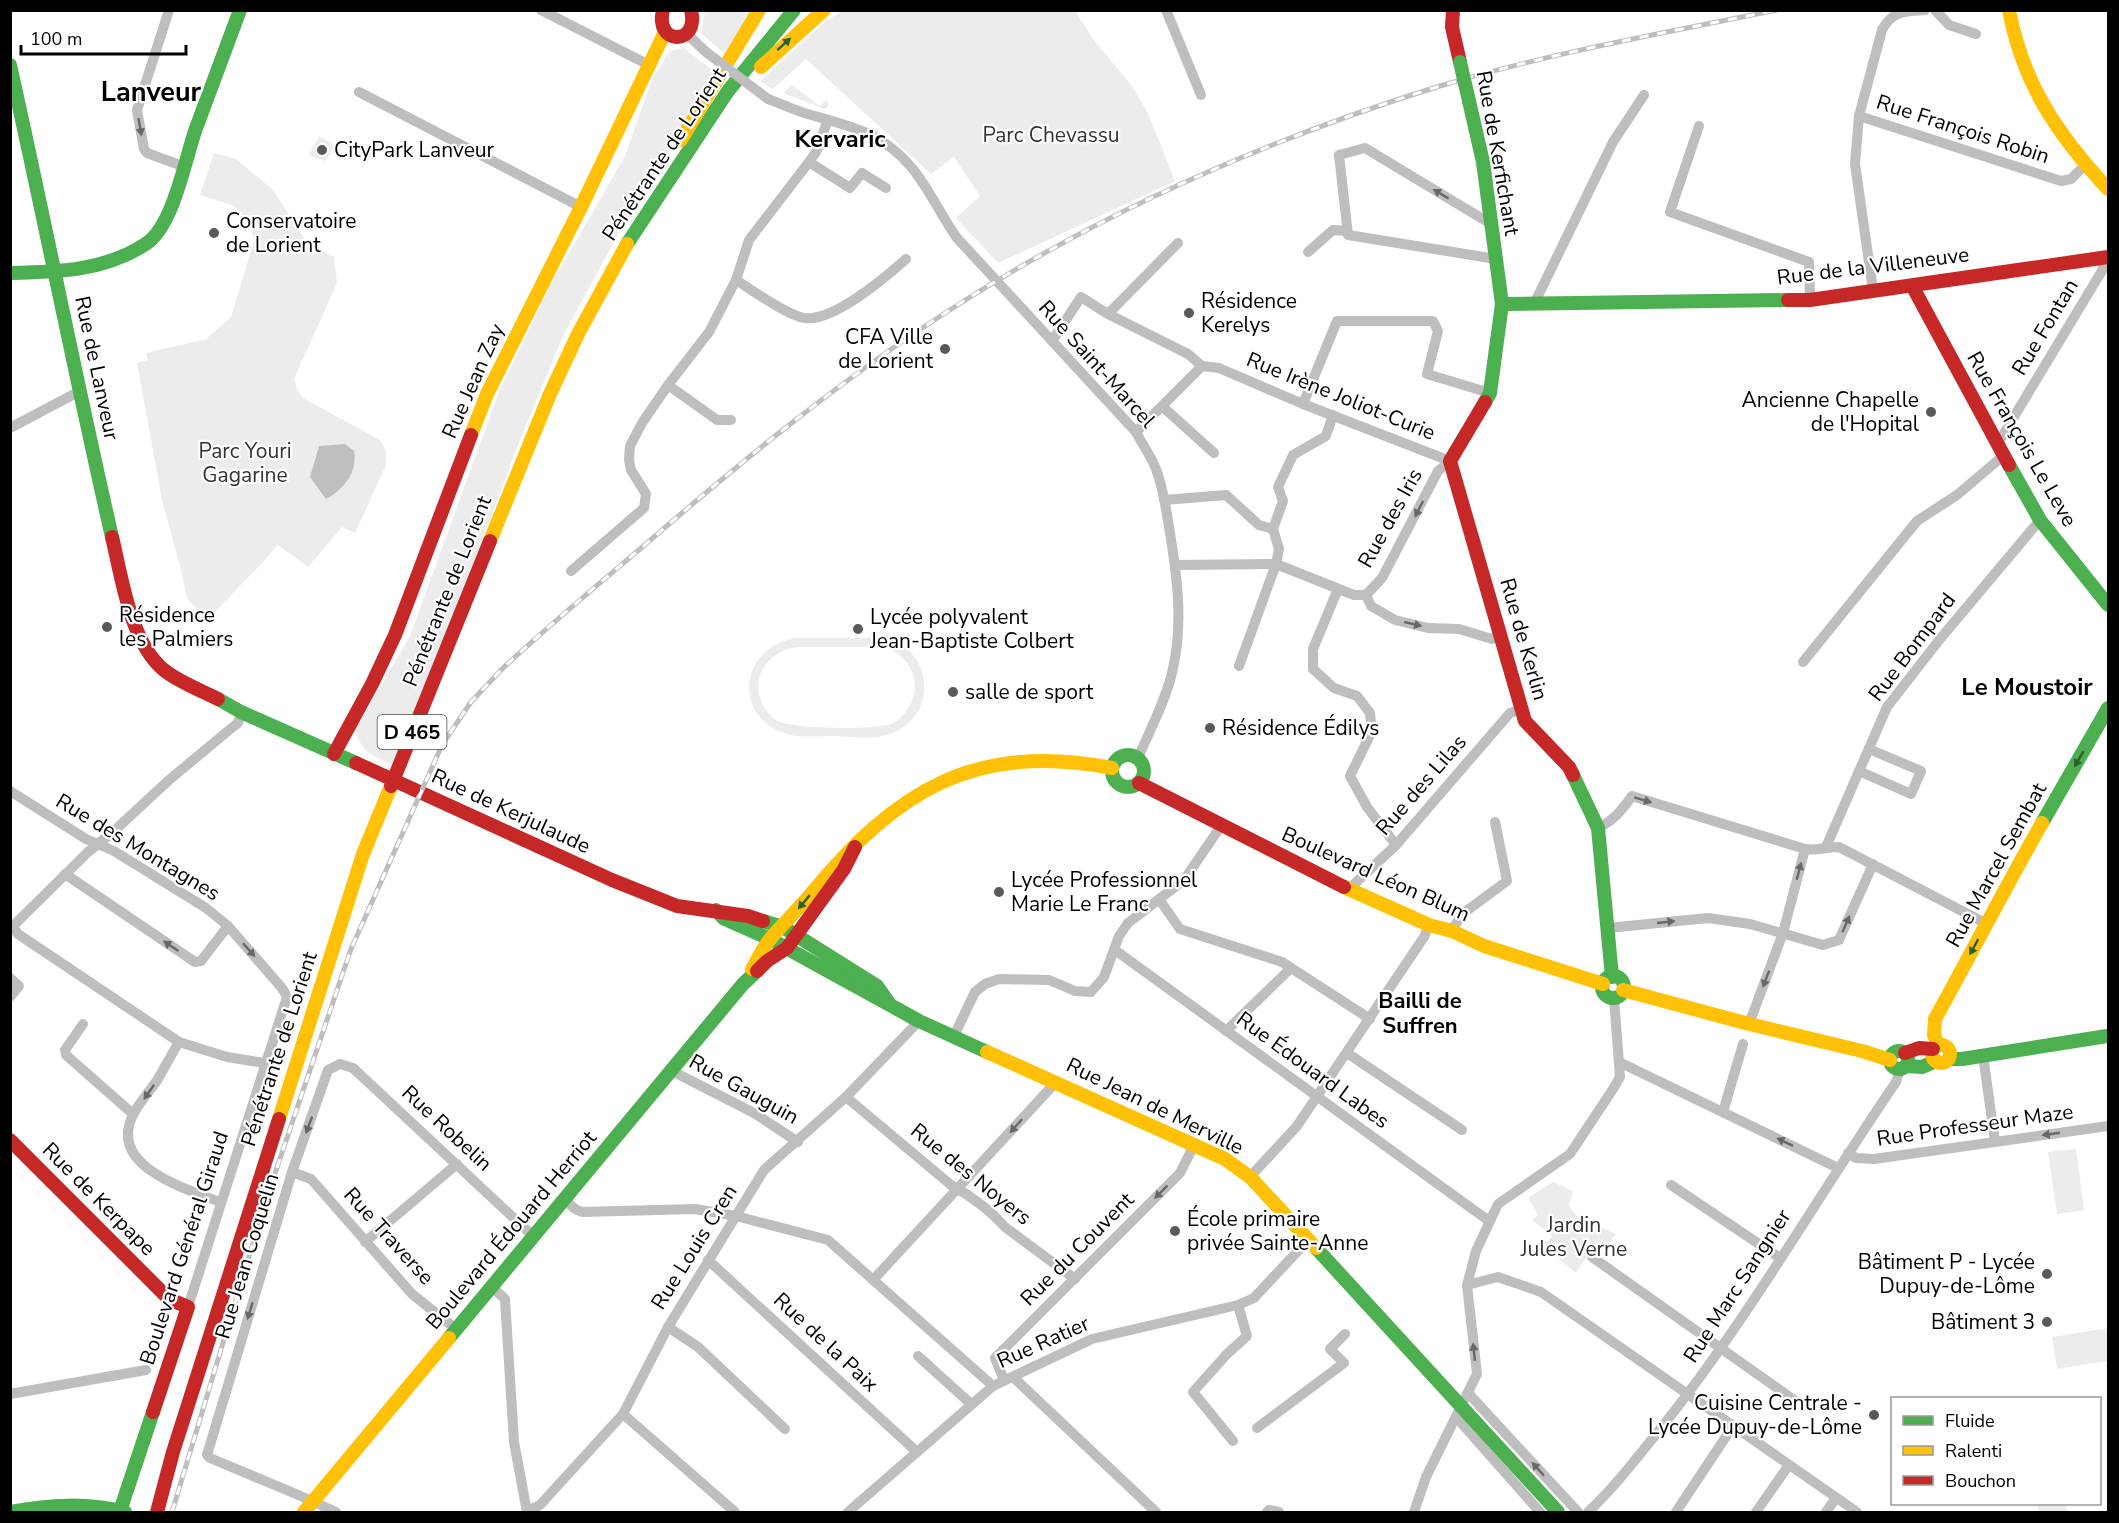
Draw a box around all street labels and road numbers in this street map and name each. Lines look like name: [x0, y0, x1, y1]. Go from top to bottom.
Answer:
street label: Pénétrante de Lorient: [596, 61, 733, 246]
street label: Rue de Kerfichant: [1470, 68, 1526, 238]
street label: Rue François Robin: [1873, 88, 2053, 170]
street label: Rue de la Villeneuve: [1775, 240, 1971, 292]
street label: Rue Fontan: [2005, 274, 2085, 380]
street label: Rue de Lanveur: [68, 293, 126, 443]
street label: Rue Saint-Marcel: [1032, 294, 1162, 434]
street label: Rue Jean Zay: [435, 319, 511, 443]
street label: Rue Irène Joliot-Curie: [1242, 345, 1440, 447]
street label: Rue François Le Leve: [1960, 346, 2084, 532]
street label: Rue des Iris: [1351, 463, 1429, 573]
street label: Pénétrante de Lorient: [396, 491, 498, 691]
street label: Rue de Kerlin: [1493, 575, 1555, 703]
street label: Rue Bompard: [1862, 587, 1962, 707]
road number: D 465: [378, 715, 446, 749]
street label: Rue des Lilas: [1369, 729, 1473, 841]
street label: Rue de Kerjulaude: [427, 762, 595, 860]
street label: Rue Marcel Sembat: [1939, 777, 2053, 952]
street label: Rue des Montagnes: [51, 787, 225, 907]
street label: Boulevard Léon Blum: [1277, 820, 1475, 928]
street label: Pénétrante de Lorient: [234, 947, 324, 1150]
street label: Rue Édouard Labes: [1231, 1005, 1395, 1135]
street label: Rue Gauguin: [684, 1047, 804, 1131]
street label: Rue Jean de Merville: [1062, 1051, 1248, 1161]
street label: Rue Robelin: [396, 1079, 498, 1177]
street label: Rue Professeur Maze: [1875, 1097, 2075, 1153]
street label: Rue des Noyers: [905, 1117, 1037, 1231]
street label: Boulevard Édouard Herriot: [419, 1124, 603, 1335]
street label: Boulevard Général Giraud: [133, 1128, 235, 1368]
street label: Rue de Kerpape: [36, 1136, 162, 1262]
street label: Rue Jean Coquelin: [208, 1170, 286, 1342]
street label: Rue Louis Cren: [644, 1179, 744, 1315]
street label: Rue Traverse: [338, 1181, 440, 1291]
street label: Rue du Couvent: [1014, 1186, 1140, 1312]
street label: Rue Marc Sangnier: [1677, 1203, 1797, 1368]
street label: Rue de la Paix: [768, 1286, 884, 1398]
street label: Rue Ratier: [992, 1309, 1094, 1375]

